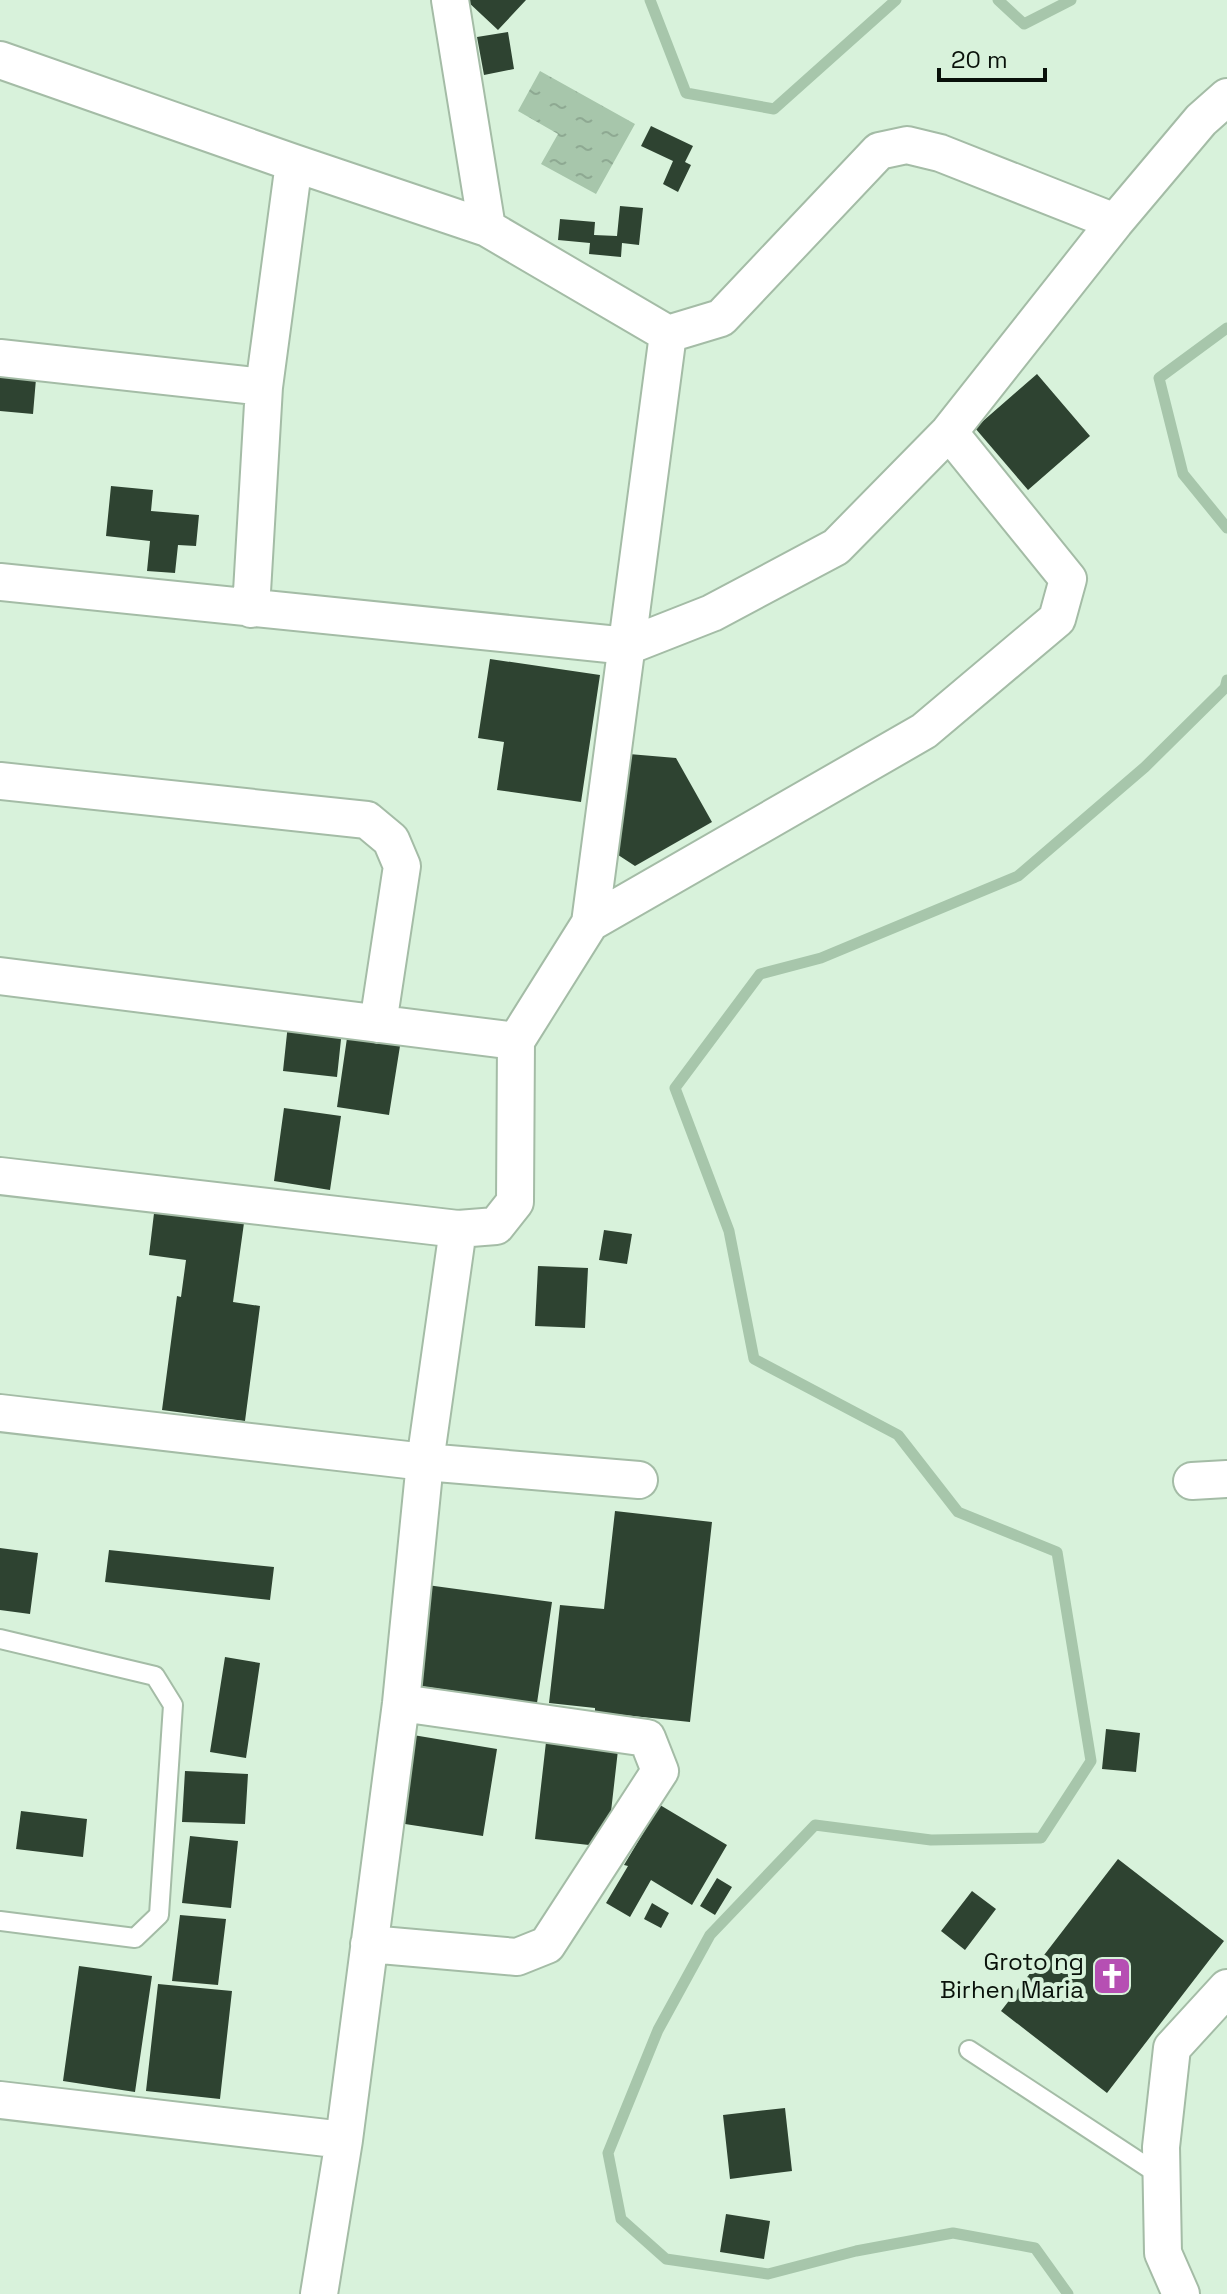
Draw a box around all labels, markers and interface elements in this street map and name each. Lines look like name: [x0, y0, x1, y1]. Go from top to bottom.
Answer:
scale bar: [939, 32, 1045, 82]
text: 20 m: [951, 44, 1008, 75]
place label: Groto ng Birhen Maria: [940, 1946, 1084, 2005]
church icon: Groto ng Birhen Maria: [1091, 1955, 1133, 1997]

